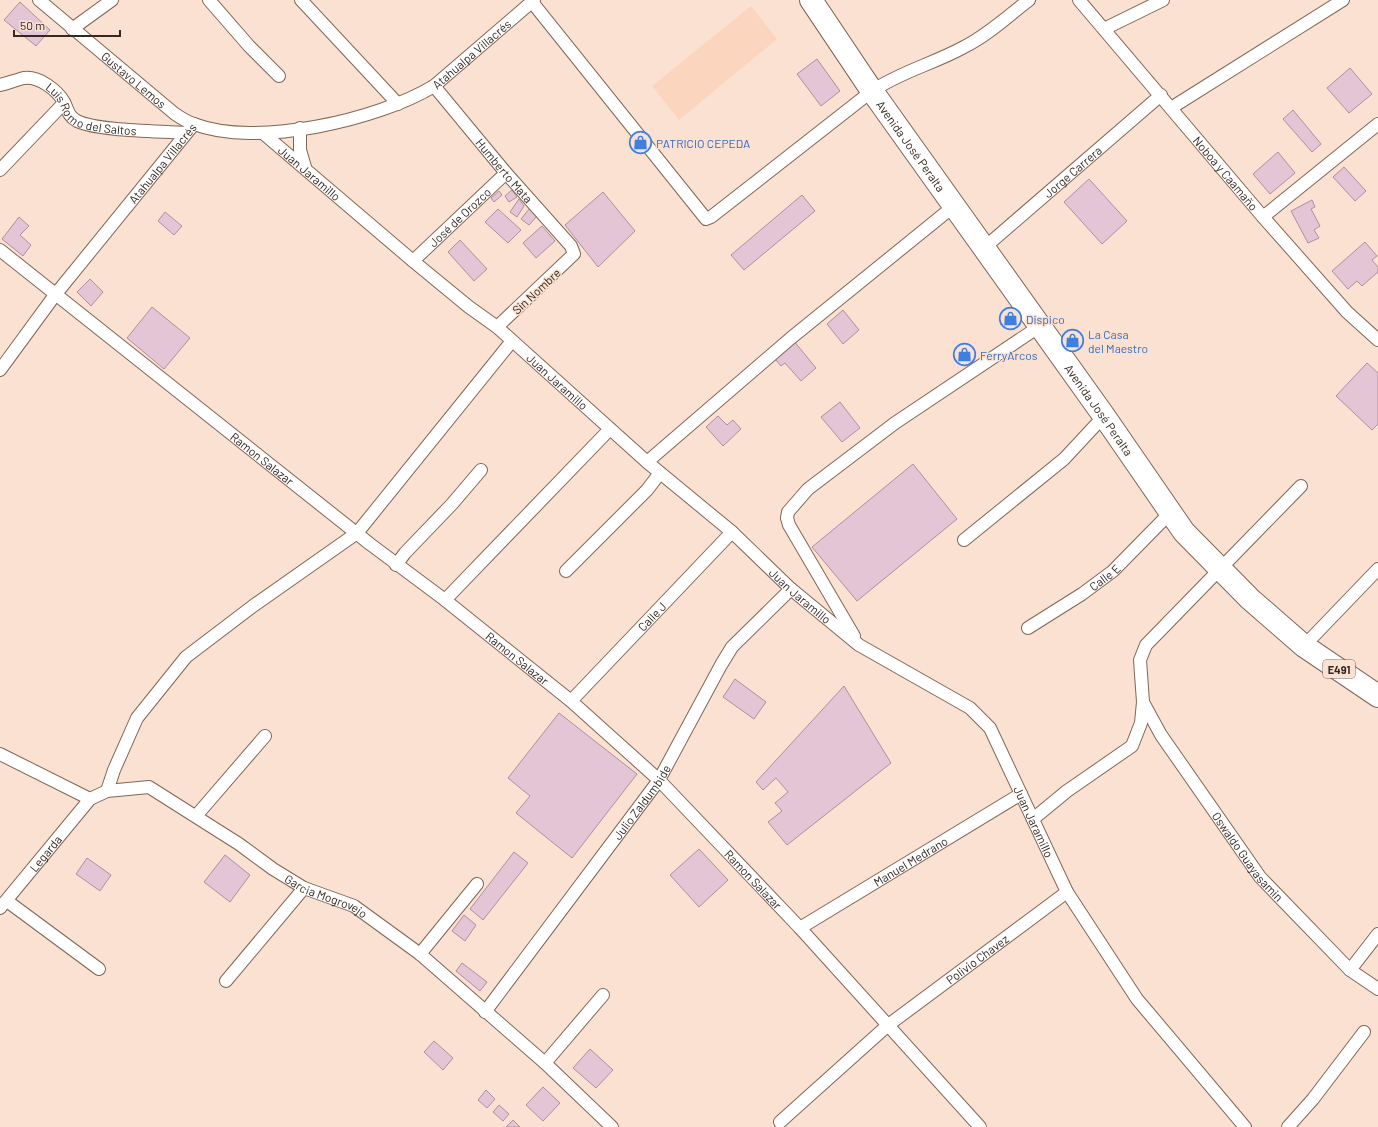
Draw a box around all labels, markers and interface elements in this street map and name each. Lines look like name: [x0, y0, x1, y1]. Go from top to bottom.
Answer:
scale bar: [14, 12, 120, 38]
street label: Atahualpa Villacrés: [429, 16, 514, 92]
text: 50 m: [20, 18, 45, 32]
street label: Gustavo Lemos: [99, 49, 169, 111]
street label: Luis Romo del Saltos: [43, 80, 137, 137]
street label: Avenida José Peralta: [874, 98, 948, 194]
street label: Atahualpa Villacrés: [126, 120, 199, 206]
shop icon: PATRICIO CEPEDA: [627, 130, 653, 156]
street label: Noboa y Caamaño: [1190, 133, 1261, 213]
street label: Humberto Mata: [473, 135, 536, 205]
place label: PATRICIO CEPEDA: [656, 136, 750, 150]
street label: Juan Jaramillo: [276, 143, 344, 203]
street label: Jorge Carrera: [1041, 143, 1104, 200]
street label: José de Orozco: [426, 184, 493, 250]
street label: Sin Nombre: [509, 265, 563, 317]
shop icon: Dispico: [998, 306, 1024, 332]
place label: Dispico: [1026, 312, 1065, 326]
place label: La Casa del Maestro: [1088, 327, 1148, 355]
shop icon: La Casa del Maestro: [1059, 328, 1085, 354]
shop icon: FerryArcos: [951, 342, 977, 368]
place label: FerryArcos: [980, 348, 1038, 362]
street label: Juan Jaramillo: [524, 350, 591, 412]
street label: Avenida José Peralta: [1062, 361, 1136, 458]
street label: Ramon Salazar: [228, 429, 297, 488]
street label: Calle E: [1086, 561, 1123, 593]
street label: Juan Jaramillo: [767, 565, 834, 626]
street label: Calle J: [635, 599, 669, 634]
street label: Ramon Salazar: [483, 629, 552, 688]
road number: E491: [1323, 660, 1355, 678]
street label: Julio Zaldumbide: [610, 762, 673, 842]
street label: Juan Jaramillo: [1011, 784, 1057, 859]
street label: Oswaldo Guayasamin: [1210, 809, 1286, 904]
street label: Legarda: [26, 832, 64, 874]
street label: Manuel Medrano: [871, 833, 950, 889]
street label: Ramon Salazar: [722, 847, 785, 912]
street label: Garcia Mogrovejo: [282, 871, 370, 920]
street label: Polivio Chavez: [943, 931, 1011, 987]

